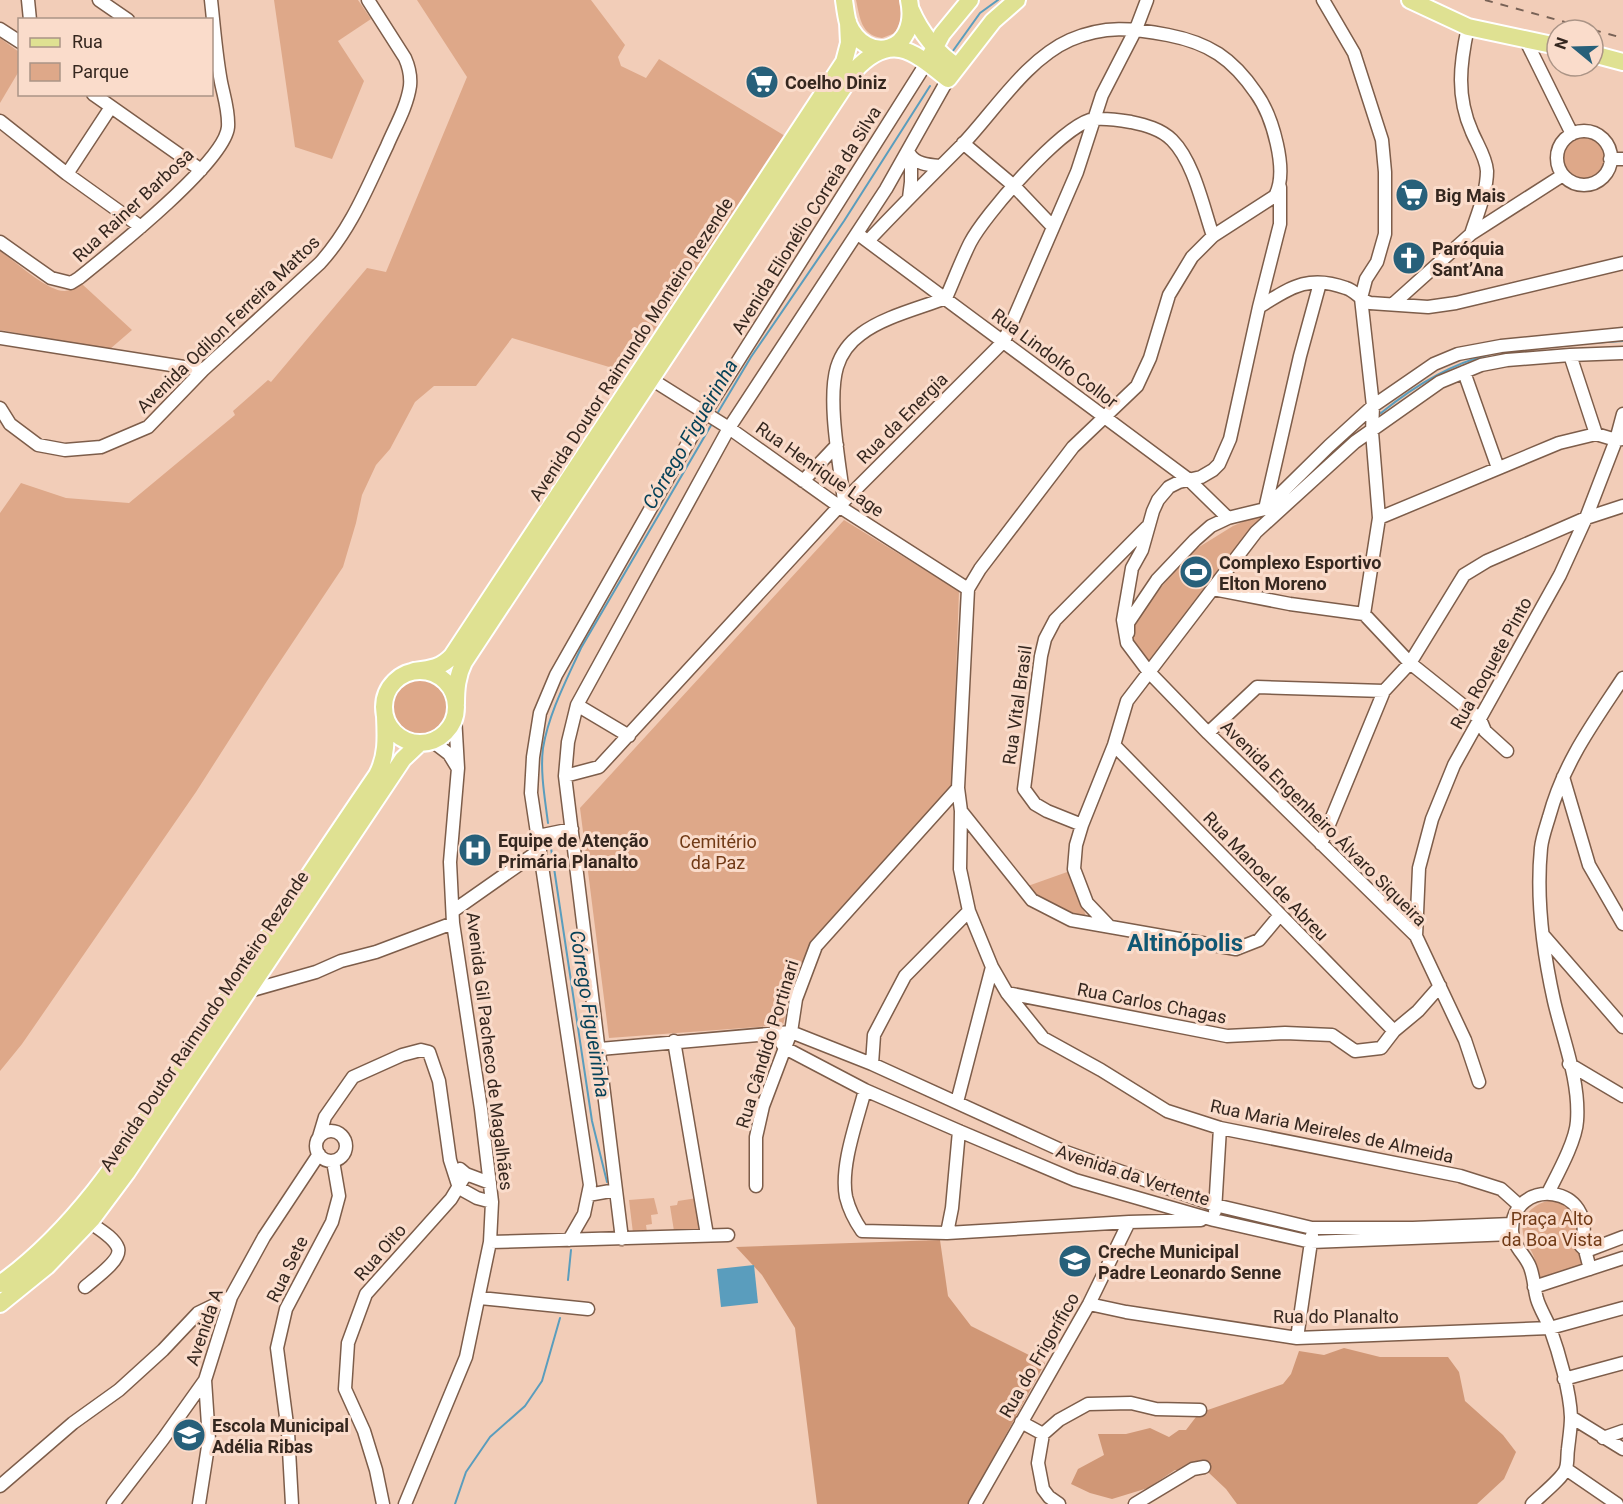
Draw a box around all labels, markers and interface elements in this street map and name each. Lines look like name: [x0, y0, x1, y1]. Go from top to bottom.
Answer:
legend: [18, 18, 213, 96]
north arrow: [1545, 18, 1605, 78]
text: Rua: [72, 31, 103, 52]
text: N: [1550, 35, 1572, 52]
text: Parque: [72, 61, 129, 82]
supermarket icon: Coelho Diniz: [744, 64, 780, 100]
place label: Coelho Diniz: [785, 72, 887, 93]
street label: Avenida Elionélio Correia da Silva: [727, 102, 885, 338]
street label: Rua Rainer Barbosa: [68, 144, 198, 266]
supermarket icon: Big Mais: [1394, 177, 1430, 213]
place label: Big Mais: [1435, 185, 1505, 206]
street label: Avenida Doutor Raimundo Monteiro Rezende: [525, 193, 737, 505]
street label: Avenida Odilon Ferreira Mattos: [132, 231, 324, 417]
place label: Paróquia Sant’Ana: [1432, 238, 1505, 280]
church icon: Paróquia Sant’Ana: [1391, 240, 1427, 276]
street label: Rua Lindolfo Collor: [988, 304, 1122, 412]
water label: Córrego Figueirinha: [637, 355, 743, 513]
street label: Rua da Energia: [852, 368, 952, 468]
street label: Rua Henrique Lage: [752, 417, 888, 521]
place label: Complexo Esportivo Elton Moreno: [1219, 552, 1381, 594]
sports icon: Complexo Esportivo Elton Moreno: [1178, 554, 1214, 590]
street label: Rua Roquete Pinto: [1446, 593, 1536, 733]
street label: Rua Vital Brasil: [998, 644, 1036, 766]
street label: Avenida Engenheiro Álvaro Siqueira: [1217, 716, 1431, 930]
street label: Rua Manoel de Abreu: [1199, 807, 1333, 945]
place label: Equipe de Atenção Primária Planalto: [498, 830, 649, 872]
park label: Cemitério da Paz: [679, 831, 757, 873]
hospital icon: Equipe de Atenção Primária Planalto: [457, 832, 493, 868]
street label: Avenida Doutor Raimundo Monteiro Rezende: [95, 867, 313, 1175]
street label: Avenida Gil Pacheco de Magalhães: [463, 911, 517, 1191]
water label: Córrego Figueirinha: [565, 929, 615, 1099]
district label: Altinópolis: [1127, 929, 1243, 957]
street label: Rua Cândido Portinari: [731, 957, 803, 1131]
street label: Rua Carlos Chagas: [1075, 978, 1229, 1028]
street label: Rua Maria Meireles de Almeida: [1208, 1095, 1456, 1167]
street label: Avenida da Vertente: [1053, 1140, 1213, 1210]
park label: Praça Alto da Boa Vista: [1502, 1208, 1602, 1250]
street label: Rua Oito: [350, 1219, 410, 1285]
street label: Rua Sete: [262, 1233, 312, 1305]
place label: Creche Municipal Padre Leonardo Senne: [1098, 1241, 1281, 1283]
school or university icon: Creche Municipal Padre Leonardo Senne: [1057, 1243, 1093, 1279]
street label: Avenida A: [181, 1286, 227, 1368]
street label: Rua do Frigorífico: [995, 1289, 1083, 1421]
street label: Rua do Planalto: [1273, 1306, 1399, 1327]
place label: Escola Municipal Adélia Ribas: [212, 1415, 349, 1457]
school or university icon: Escola Municipal Adélia Ribas: [171, 1417, 207, 1453]

